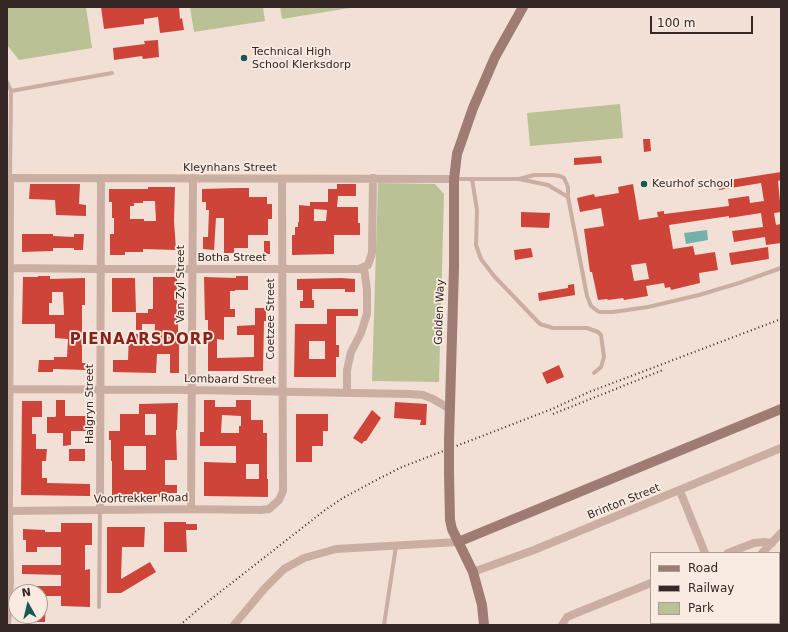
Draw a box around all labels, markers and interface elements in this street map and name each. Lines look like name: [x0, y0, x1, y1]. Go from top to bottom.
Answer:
scale bar: [652, 8, 755, 34]
text: 100 m: [657, 16, 695, 30]
place label: Technical High School Klerksdorp: [252, 45, 351, 71]
marker: Technical High School Klerksdorp: [239, 53, 249, 63]
street label: Kleynhans Street: [183, 161, 277, 175]
place label: Keurhof school: [652, 177, 733, 191]
marker: Keurhof school: [639, 179, 649, 189]
street label: Van Zyl Street: [174, 245, 188, 323]
street label: Botha Street: [197, 251, 267, 265]
street label: Coetzee Street: [264, 278, 278, 360]
street label: Golden Way: [432, 279, 448, 345]
district label: PIENAARSDORP: [70, 331, 214, 349]
street label: Halgryn Street: [83, 364, 97, 444]
street label: Lombaard Street: [184, 373, 276, 387]
street label: Brinton Street: [586, 481, 662, 523]
street label: Voortrekker Road: [94, 492, 188, 506]
legend: [650, 552, 780, 624]
text: Road: [688, 561, 718, 575]
text: Railway: [688, 581, 734, 595]
north arrow: [8, 584, 48, 624]
text: N: [21, 586, 32, 600]
text: Park: [688, 601, 714, 615]

